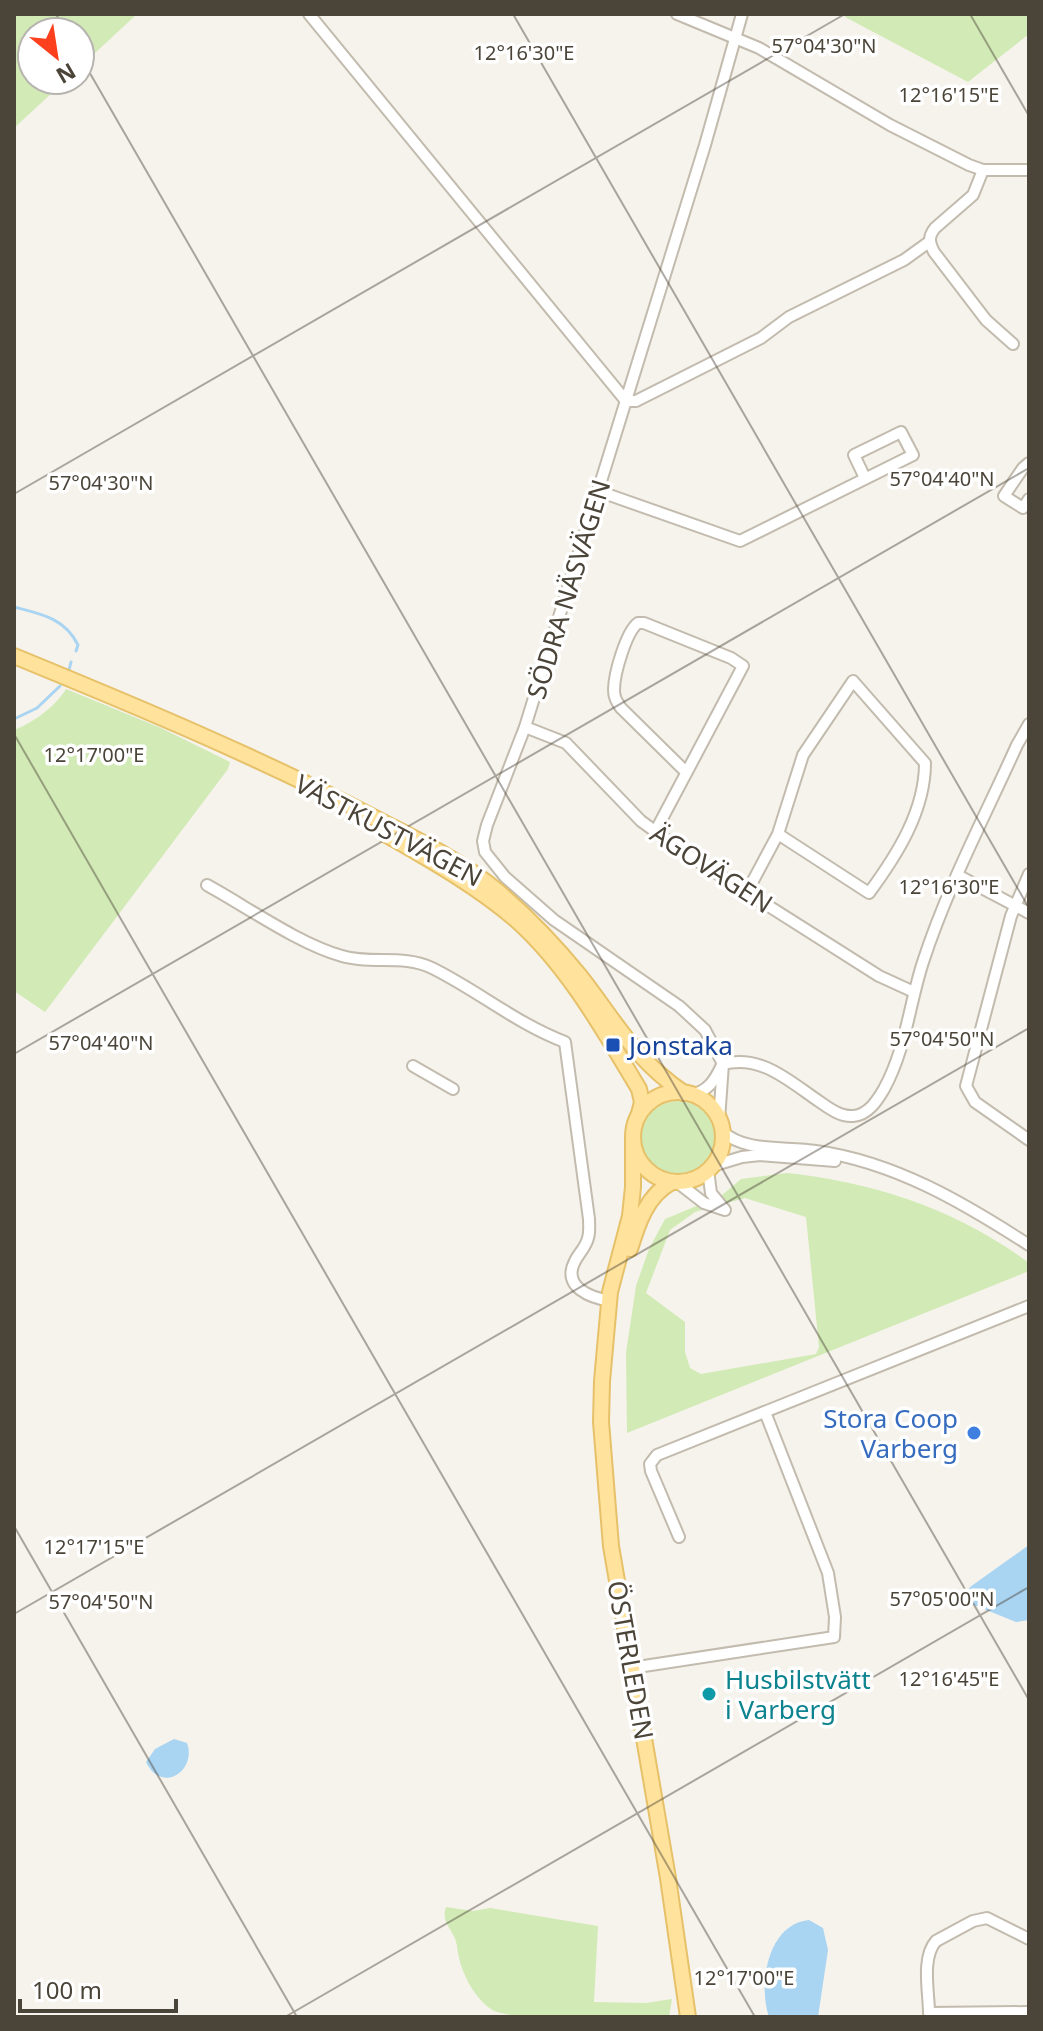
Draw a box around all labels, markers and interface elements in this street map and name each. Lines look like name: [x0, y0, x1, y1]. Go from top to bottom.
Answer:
north arrow: [16, 16, 96, 96]
text: 57°04'30"N: [771, 32, 877, 59]
text: 12°16'30"E: [474, 39, 574, 66]
text: N: [51, 57, 82, 92]
text: 12°16'15"E: [899, 81, 999, 108]
text: 57°04'40"N: [889, 465, 995, 492]
text: 57°04'30"N: [48, 469, 154, 496]
street label: SÖDRA NÄSVÄGEN: [518, 475, 618, 703]
text: 12°17'00"E: [44, 741, 144, 768]
street label: VÄSTKUSTVÄGEN: [289, 765, 489, 895]
street label: ÄGOVÄGEN: [644, 815, 780, 921]
text: 12°16'30"E: [899, 873, 999, 900]
text: 57°04'50"N: [889, 1025, 995, 1052]
place label: Jonstaka: [626, 1027, 733, 1063]
text: 57°04'40"N: [48, 1029, 154, 1056]
marker: Jonstaka: [604, 1036, 622, 1054]
place label: Stora Coop Varberg: [823, 1400, 958, 1466]
marker: Stora Coop Varberg: [965, 1424, 983, 1442]
text: 12°17'15"E: [44, 1533, 144, 1560]
street label: ÖSTERLEDEN: [599, 1578, 663, 1742]
text: 57°05'00"N: [889, 1585, 995, 1612]
text: 57°04'50"N: [48, 1588, 154, 1615]
place label: Husbilstvätt i Varberg: [725, 1661, 871, 1727]
text: 12°16'45"E: [899, 1665, 999, 1692]
marker: Husbilstvätt i Varberg: [700, 1685, 718, 1703]
scale bar: [20, 1963, 176, 2013]
text: 12°17'00"E: [694, 1964, 794, 1991]
text: 100 m: [32, 1973, 102, 2006]

